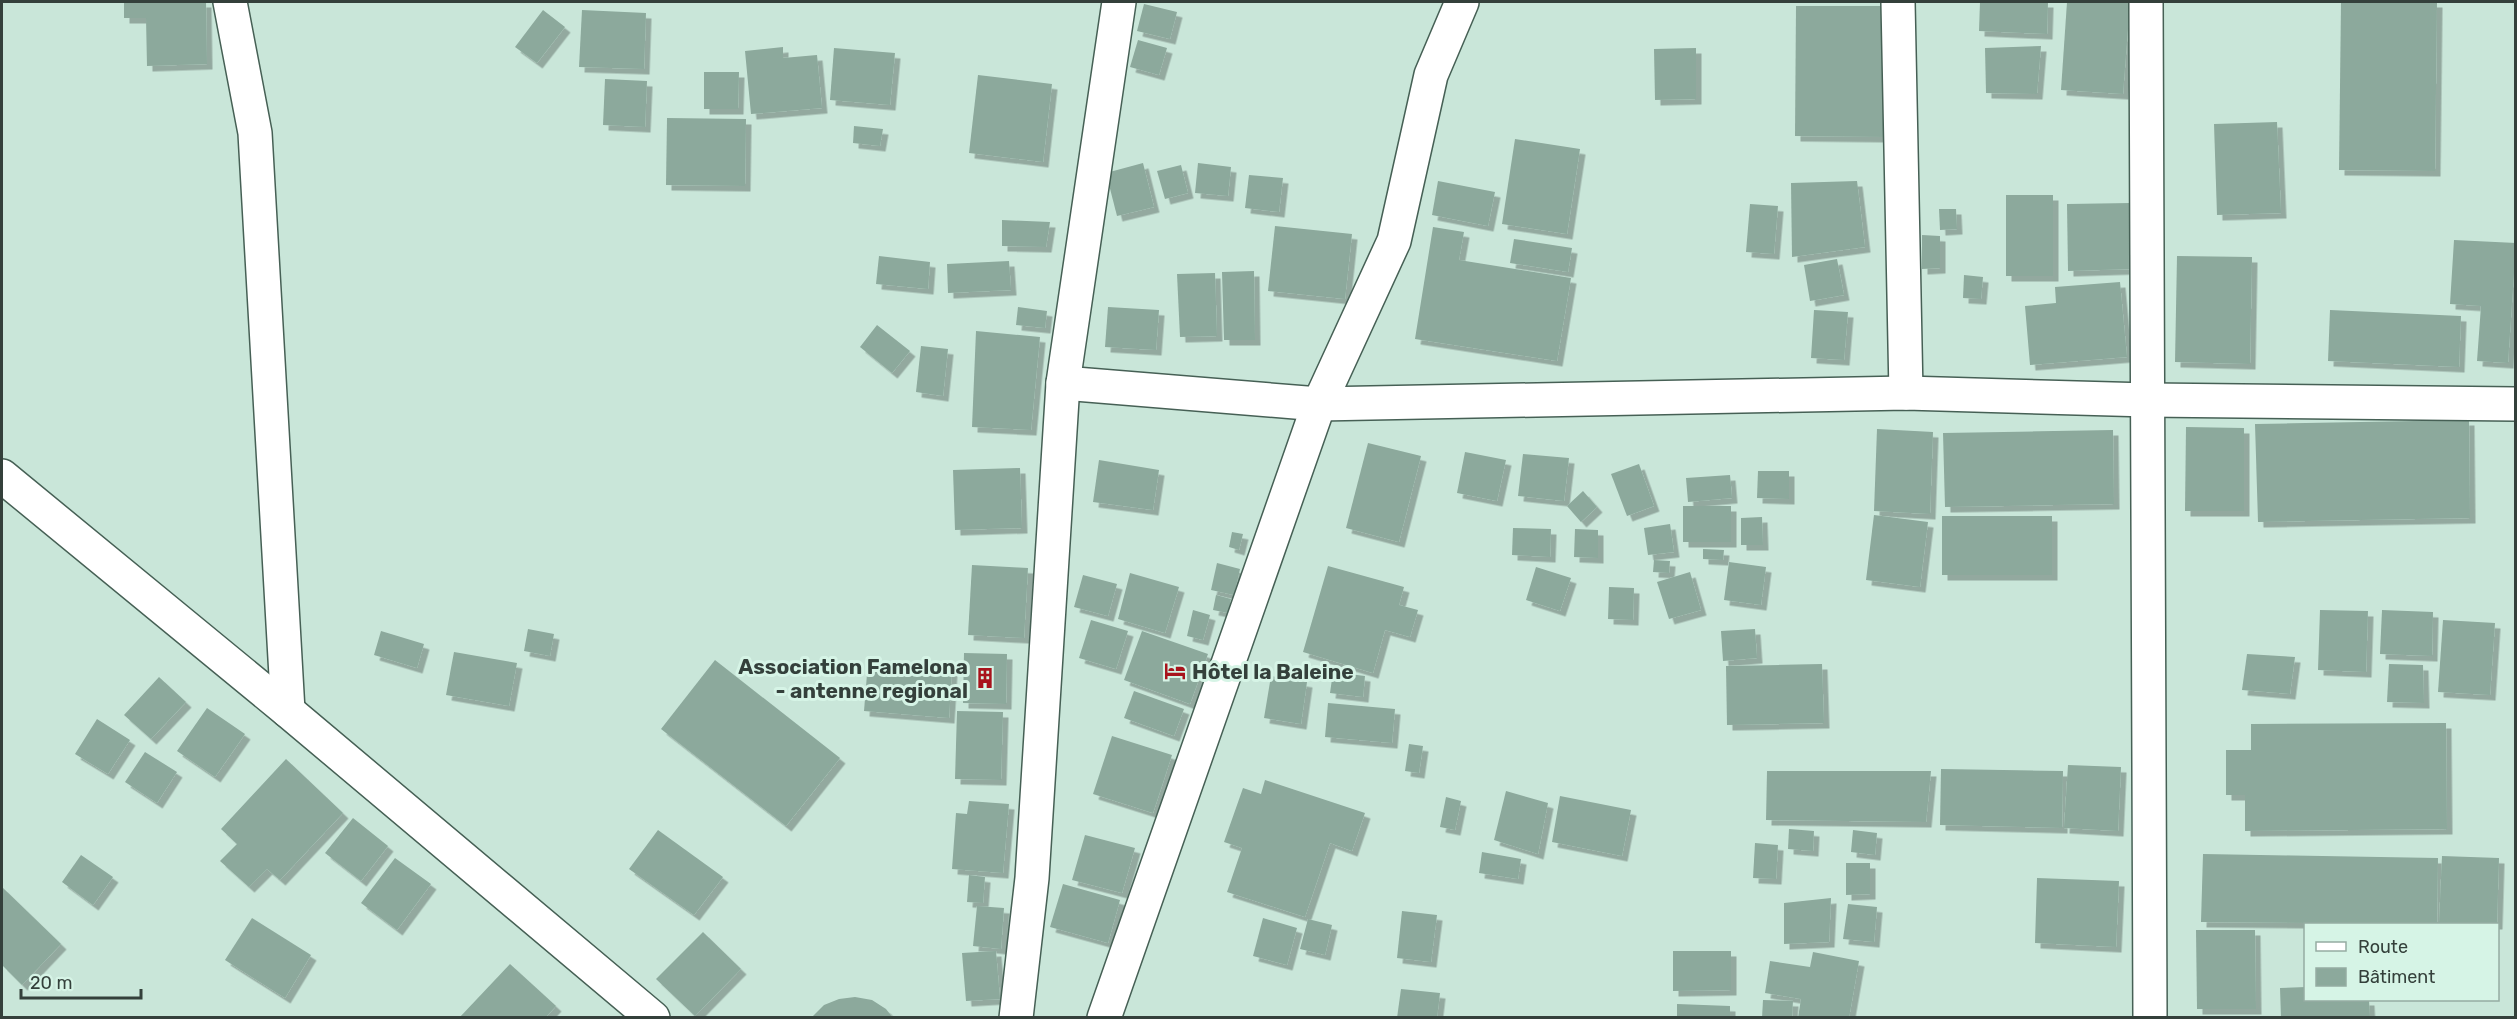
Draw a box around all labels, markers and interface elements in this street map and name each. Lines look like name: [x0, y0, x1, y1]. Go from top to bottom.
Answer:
place label: Association Famelona - antenne regional: [738, 654, 968, 703]
hotel icon: Hôtel la Baleine: [1163, 659, 1187, 683]
place label: Hôtel la Baleine: [1192, 659, 1354, 684]
building icon: Association Famelona - antenne regional: [973, 666, 997, 690]
legend: [2304, 923, 2499, 1001]
text: Route: [2358, 936, 2408, 958]
scale bar: [21, 962, 141, 1000]
text: Bâtiment: [2358, 966, 2435, 988]
text: 20 m: [30, 972, 72, 994]

